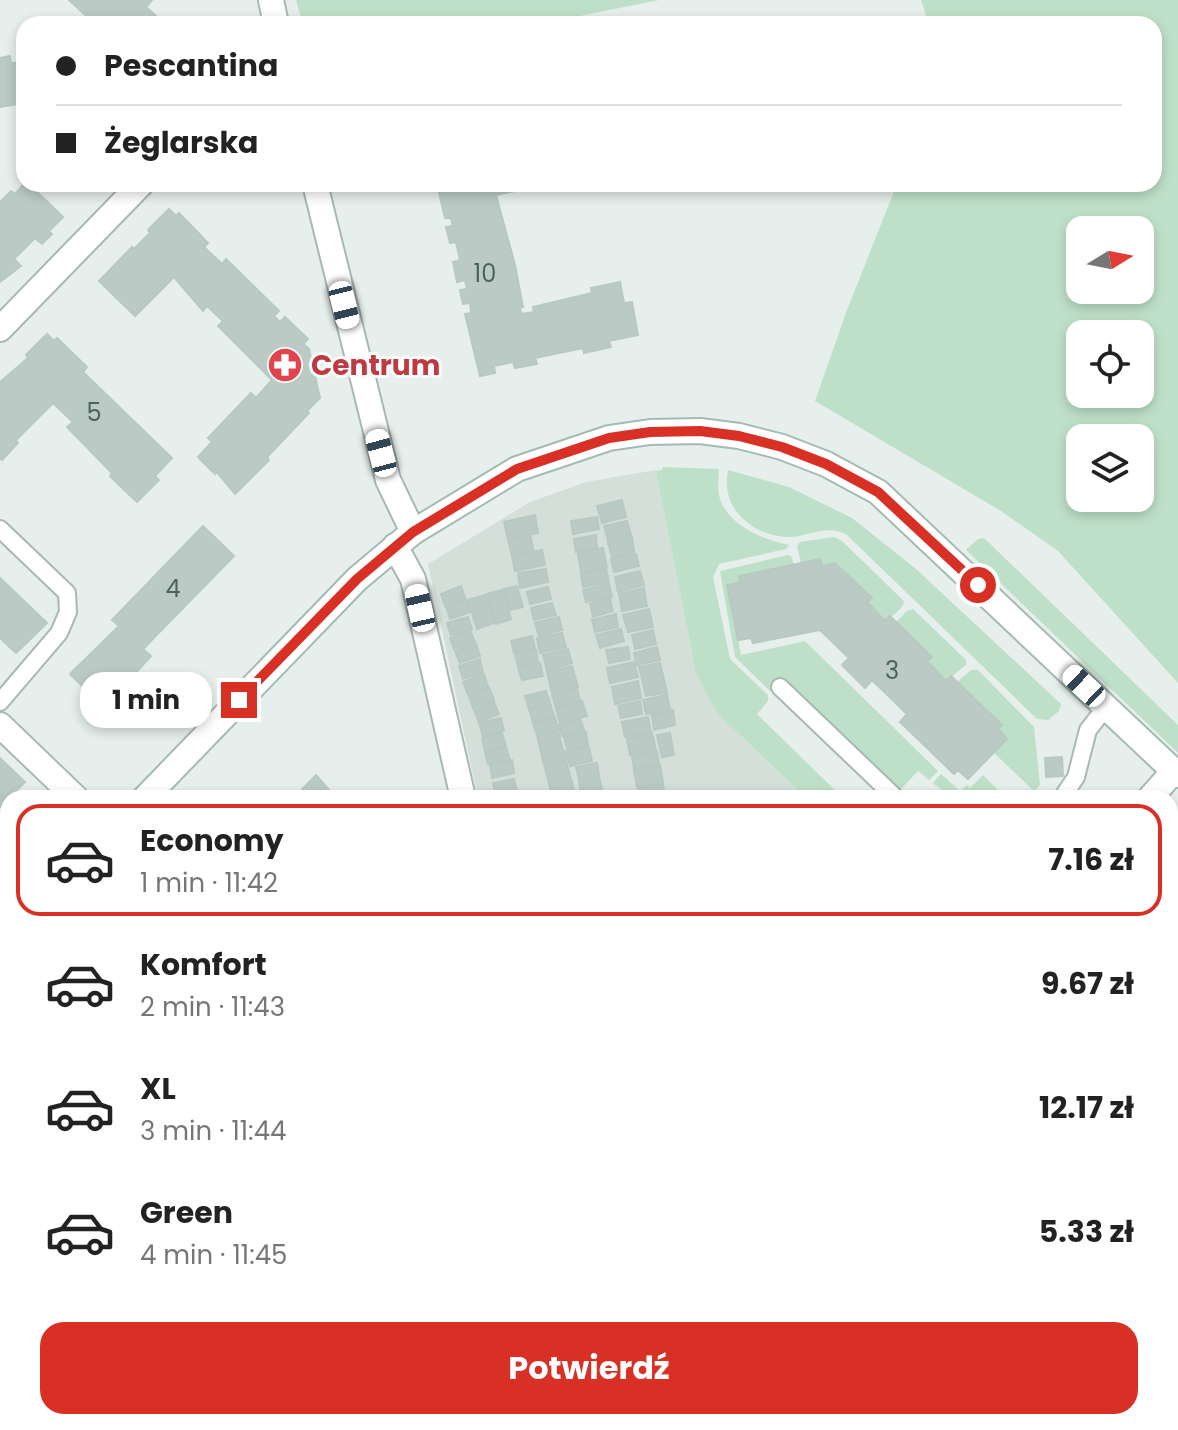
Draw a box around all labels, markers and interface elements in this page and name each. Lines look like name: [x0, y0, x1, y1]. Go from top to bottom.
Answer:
text: Pescantina: [104, 44, 278, 87]
text: Żeglarska: [104, 121, 258, 164]
north arrow: [1066, 216, 1154, 304]
map controls: [1066, 216, 1154, 512]
house number: 10: [474, 257, 496, 290]
car: [327, 279, 361, 331]
button: locate: [1066, 320, 1154, 408]
pharmacy icon: Centrum: [266, 346, 304, 384]
place label: Centrum: [311, 346, 440, 385]
house number: 5: [86, 396, 102, 429]
button: layers: [1066, 424, 1154, 512]
car: [363, 427, 399, 479]
route start: [960, 567, 996, 603]
house number: 4: [165, 572, 181, 605]
car: [403, 582, 437, 634]
house number: 3: [885, 654, 899, 687]
car: [1058, 661, 1110, 711]
callout: 1 min: [79, 672, 211, 728]
text: 1 min: [112, 682, 180, 718]
route end: [221, 682, 257, 718]
text: Economy: [140, 819, 284, 862]
icon: car: [44, 824, 116, 896]
text: 7.16 zł: [1048, 838, 1134, 881]
text: 1 min · 11:42: [140, 865, 278, 901]
text: Komfort: [140, 943, 267, 986]
icon: car: [44, 948, 116, 1020]
text: 9.67 zł: [1041, 962, 1134, 1005]
text: 2 min · 11:43: [140, 989, 285, 1025]
text: XL: [140, 1067, 176, 1110]
icon: car: [44, 1072, 116, 1144]
text: 12.17 zł: [1039, 1086, 1134, 1129]
text: 3 min · 11:44: [140, 1113, 286, 1149]
text: Green: [140, 1191, 233, 1234]
icon: car: [44, 1196, 116, 1268]
text: 5.33 zł: [1039, 1210, 1134, 1253]
text: 4 min · 11:45: [140, 1237, 287, 1273]
button: Potwierdź: [40, 1322, 1138, 1414]

